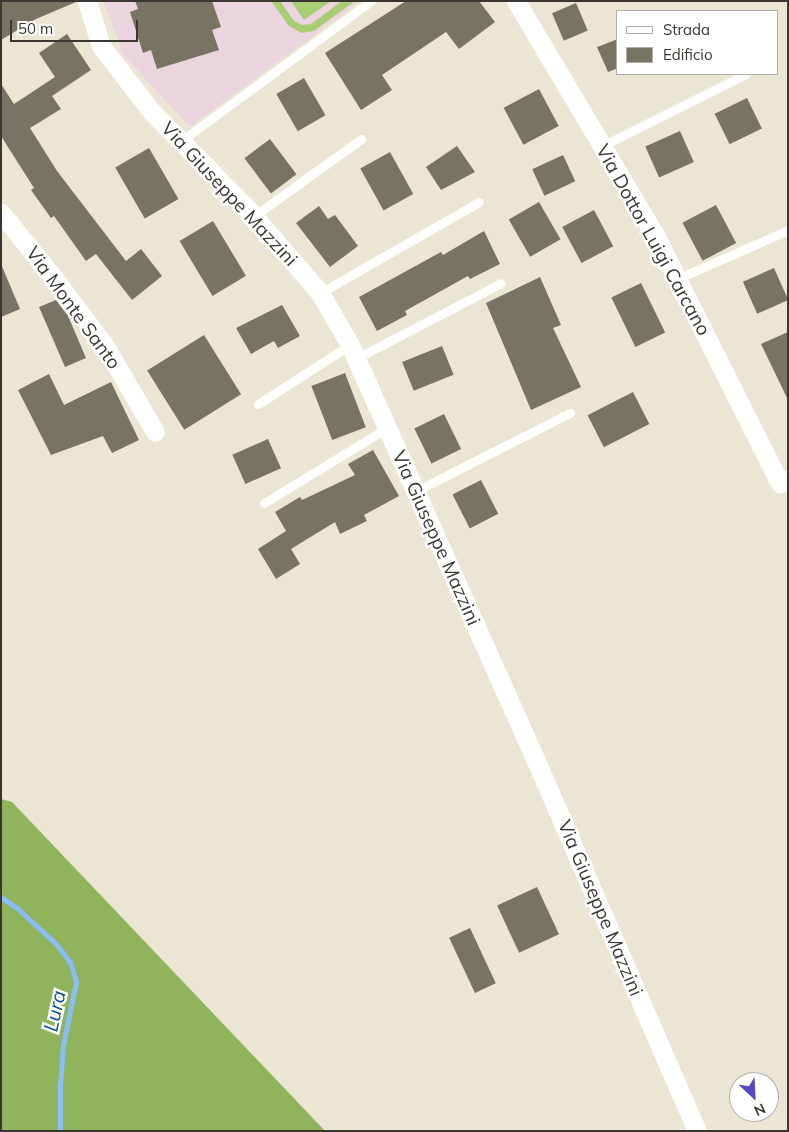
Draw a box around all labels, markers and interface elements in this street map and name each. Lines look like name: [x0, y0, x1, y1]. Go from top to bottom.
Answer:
scale bar: [12, 10, 140, 42]
legend: [616, 10, 779, 75]
text: 50 m: [18, 19, 53, 38]
text: Strada: [663, 20, 710, 39]
text: Edificio: [663, 45, 713, 64]
street label: Via Giuseppe Mazzini: [156, 117, 302, 271]
street label: Via Dottor Luigi Carcano: [591, 140, 715, 340]
street label: Via Monte Santo: [21, 242, 125, 374]
street label: Via Giuseppe Mazzini: [387, 447, 485, 629]
street label: Via Giuseppe Mazzini: [553, 817, 647, 999]
water label: Lura: [38, 988, 70, 1034]
north arrow: [729, 1072, 779, 1122]
text: N: [751, 1099, 769, 1120]

